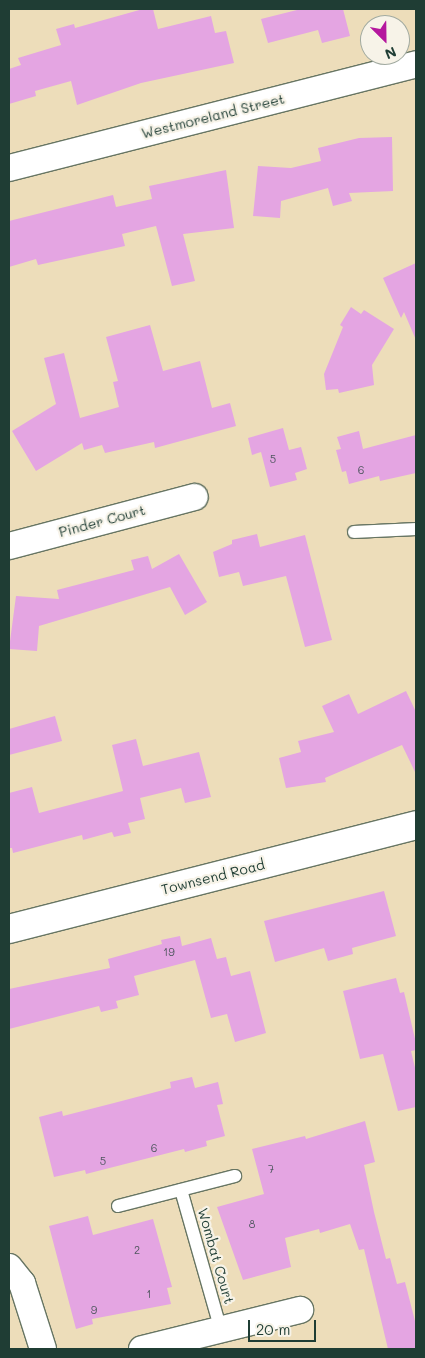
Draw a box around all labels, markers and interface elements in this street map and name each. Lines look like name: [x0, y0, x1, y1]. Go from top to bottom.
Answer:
north arrow: [360, 15, 410, 65]
text: N: [382, 43, 399, 64]
street label: Westmoreland Street: [140, 90, 286, 142]
house number: 5: [270, 452, 276, 466]
house number: 6: [358, 463, 364, 477]
street label: Pinder Court: [57, 501, 147, 541]
street label: Townsend Road: [159, 856, 267, 898]
house number: 19: [163, 945, 175, 959]
house number: 6: [151, 1141, 157, 1155]
house number: 5: [100, 1154, 106, 1168]
house number: 7: [268, 1162, 274, 1176]
street label: Wombat Court: [194, 1206, 238, 1306]
house number: 8: [249, 1217, 255, 1231]
house number: 2: [134, 1243, 140, 1257]
house number: 1: [147, 1287, 151, 1301]
house number: 9: [91, 1303, 97, 1317]
scale bar: [250, 1310, 318, 1342]
text: 20 m: [256, 1319, 290, 1339]

